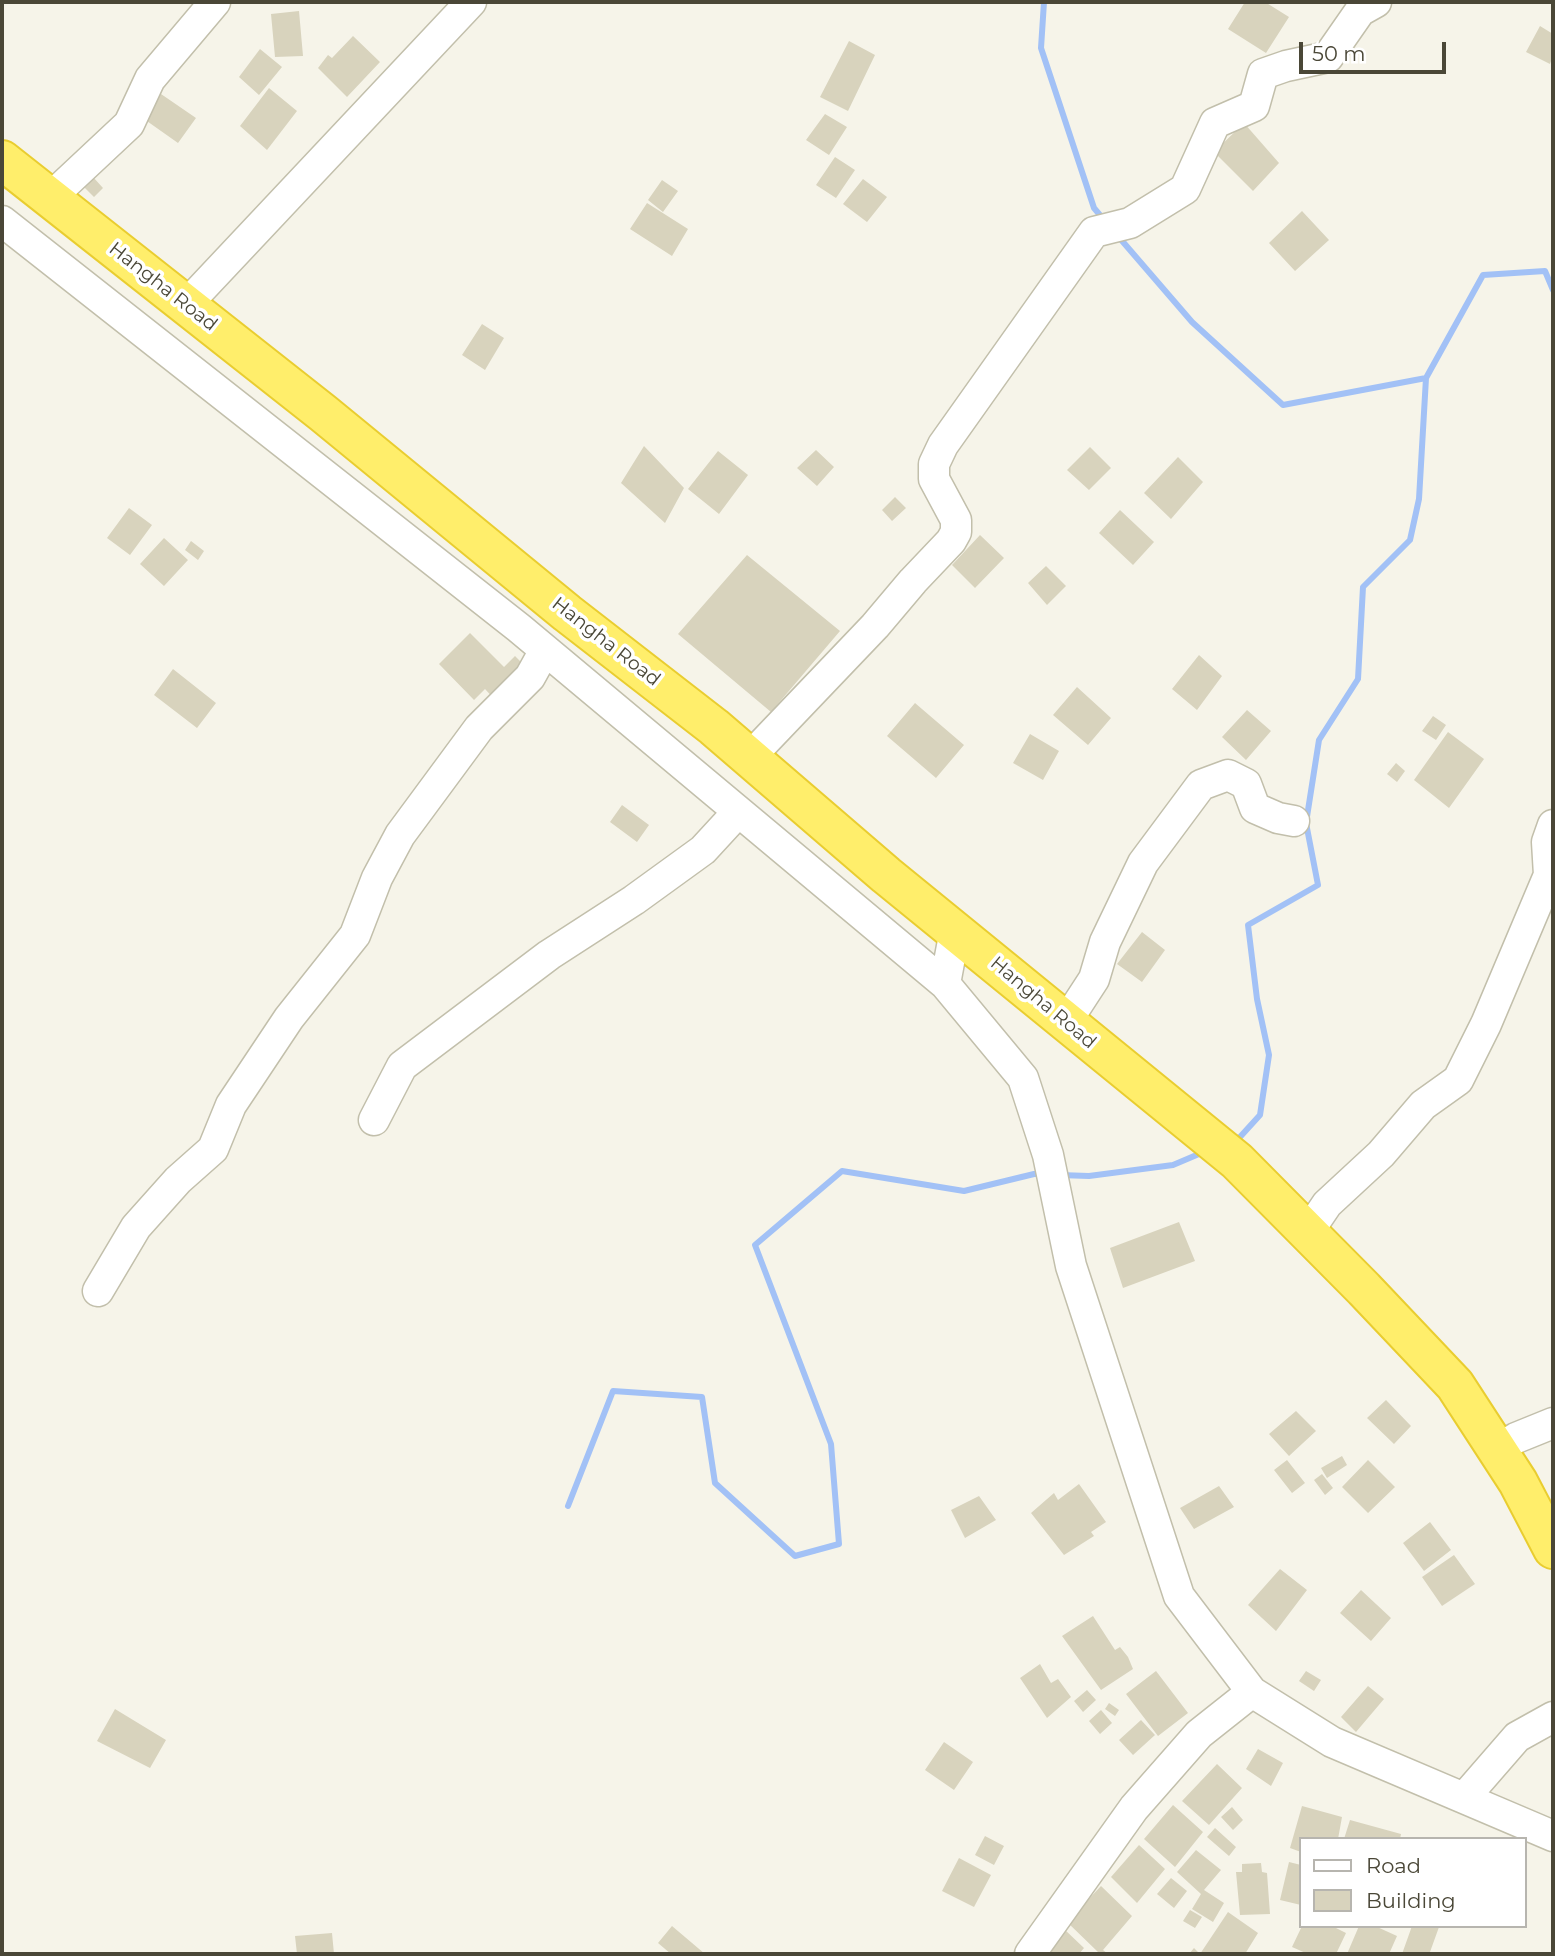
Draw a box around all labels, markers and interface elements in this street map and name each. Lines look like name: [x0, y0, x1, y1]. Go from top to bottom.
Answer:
scale bar: [1303, 28, 1450, 72]
text: 50 m: [1312, 41, 1366, 66]
street label: Hangha Road: [104, 238, 222, 336]
street label: Hangha Road: [547, 593, 665, 691]
street label: Hangha Road: [985, 952, 1101, 1054]
legend: [1300, 1837, 1527, 1928]
text: Road: [1366, 1853, 1421, 1878]
text: Building: [1366, 1888, 1456, 1913]

